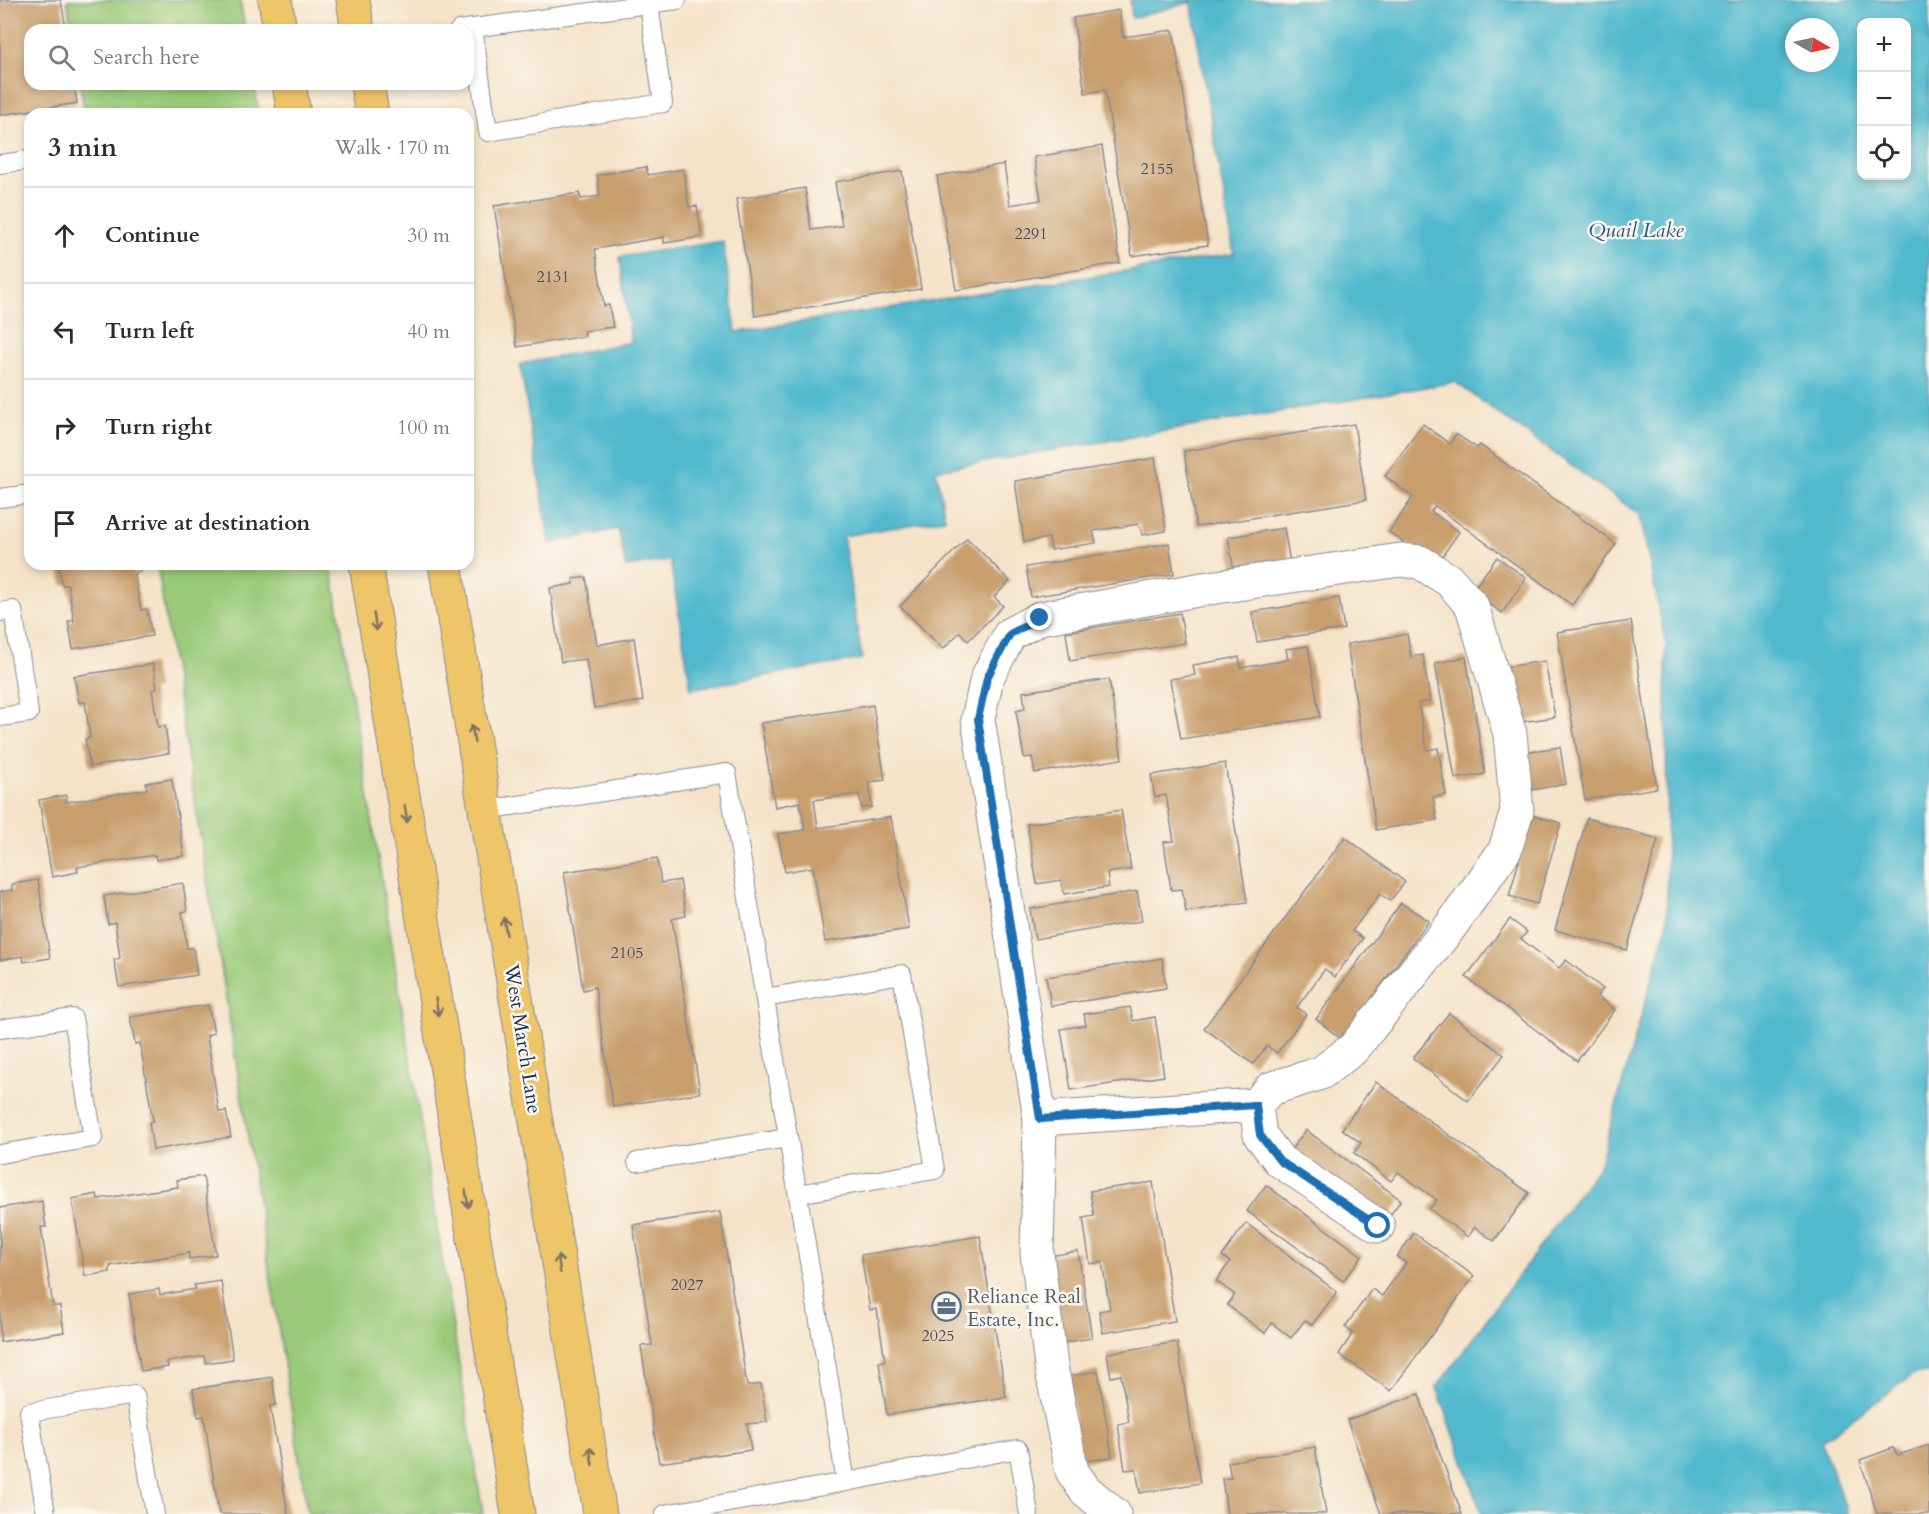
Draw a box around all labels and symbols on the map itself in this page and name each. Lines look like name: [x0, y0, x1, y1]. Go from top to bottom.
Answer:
north arrow: [1785, 18, 1839, 72]
house number: 2155: [1141, 158, 1173, 180]
water label: Quail Lake: [1588, 216, 1685, 245]
house number: 2291: [1015, 223, 1047, 245]
house number: 2131: [537, 266, 569, 288]
route end: [1026, 604, 1052, 630]
one-way arrow: [370, 611, 381, 631]
one-way arrow: [468, 724, 479, 744]
one-way arrow: [400, 804, 411, 824]
one-way arrow: [499, 917, 510, 937]
house number: 2105: [611, 942, 643, 964]
street label: West March Lane: [498, 961, 548, 1116]
one-way arrow: [431, 996, 442, 1016]
one-way arrow: [462, 1189, 473, 1209]
route start: [1364, 1212, 1390, 1238]
one-way arrow: [554, 1254, 565, 1274]
house number: 2027: [671, 1274, 703, 1296]
place label: Reliance Real Estate, Inc.: [967, 1283, 1081, 1333]
office icon: Reliance Real Estate, Inc.: [930, 1291, 962, 1323]
house number: 2025: [922, 1325, 954, 1347]
one-way arrow: [585, 1447, 596, 1467]

